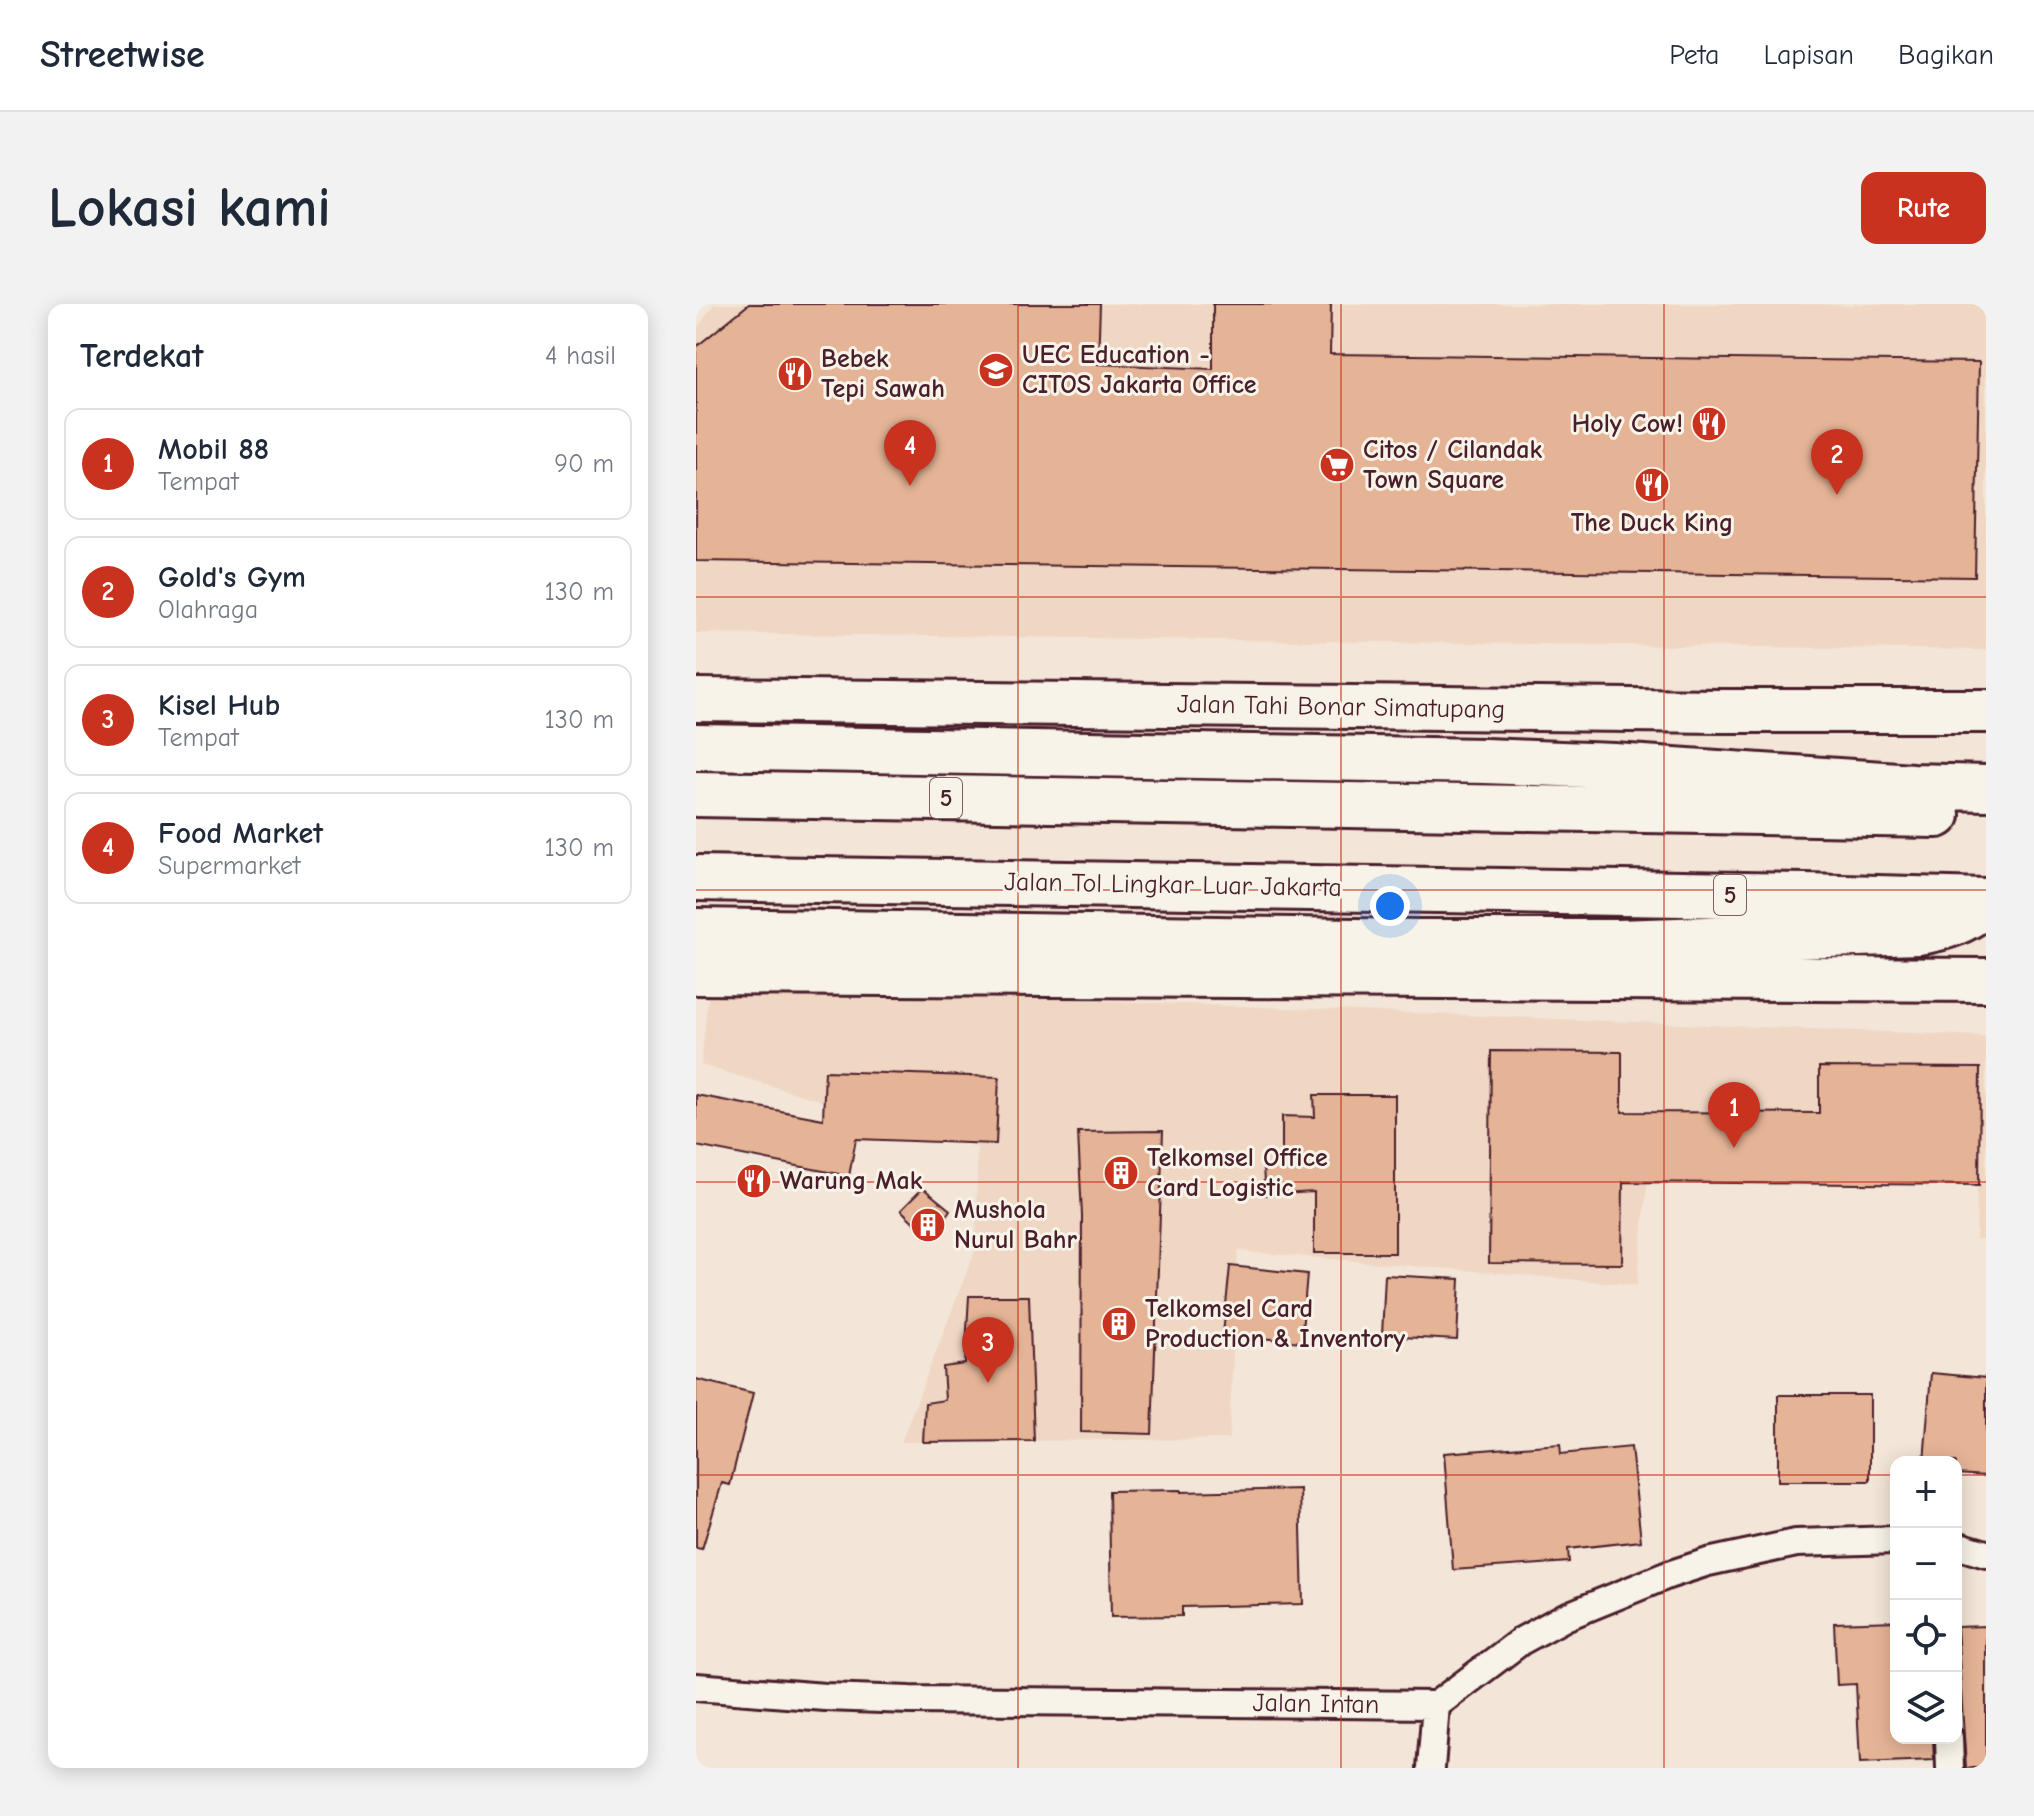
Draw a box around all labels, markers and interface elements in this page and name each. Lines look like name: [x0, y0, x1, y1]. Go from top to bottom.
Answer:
text: Streetwise: [40, 33, 205, 77]
text: Peta: [1669, 39, 1719, 71]
text: Lapisan: [1763, 39, 1854, 71]
text: Bagikan: [1898, 39, 1994, 71]
button: Rute: [1861, 172, 1986, 244]
text: Lokasi kami: [48, 176, 331, 240]
text: Terdekat: [80, 336, 203, 376]
place label: UEC Education - CITOS Jakarta Office: [1022, 340, 1257, 400]
text: 4 hasil: [545, 341, 616, 371]
place label: Bebek Tepi Sawah: [821, 344, 945, 404]
school or university icon: UEC Education - CITOS Jakarta Office: [977, 351, 1015, 389]
restaurant icon: Bebek Tepi Sawah: [776, 355, 814, 393]
restaurant icon: Holy Cow!: [1690, 405, 1728, 443]
place label: Holy Cow!: [1572, 409, 1683, 439]
pin: 4: [884, 420, 936, 486]
pin: 2: [1811, 429, 1863, 495]
text: Mobil 88: [158, 432, 269, 467]
place label: Citos / Cilandak Town Square: [1363, 435, 1542, 495]
supermarket icon: Citos / Cilandak Town Square: [1318, 446, 1356, 484]
text: 1: [103, 449, 113, 479]
text: 90 m: [554, 449, 614, 479]
restaurant icon: The Duck King: [1633, 466, 1671, 504]
text: Tempat: [158, 467, 239, 497]
place label: The Duck King: [1571, 508, 1733, 538]
text: Gold's Gym: [158, 560, 306, 595]
text: 2: [102, 577, 114, 607]
text: 130 m: [545, 577, 614, 607]
text: Olahraga: [158, 595, 258, 625]
text: Kisel Hub: [158, 688, 280, 723]
street label: Jalan Tahi Bonar Simatupang: [1177, 689, 1505, 725]
text: 3: [102, 705, 114, 735]
text: 130 m: [545, 705, 614, 735]
text: Tempat: [158, 723, 239, 753]
road number: 5: [930, 778, 962, 818]
text: Food Market: [158, 816, 323, 851]
text: 4: [102, 833, 114, 863]
text: 130 m: [545, 833, 614, 863]
text: Supermarket: [158, 851, 301, 881]
street label: Jalan Tol Lingkar Luar Jakarta: [1004, 867, 1342, 903]
road number: 5: [1714, 875, 1746, 915]
your location: [1370, 886, 1410, 926]
pin: 1: [1708, 1082, 1760, 1148]
place label: Telkomsel Office Card Logistic: [1147, 1143, 1328, 1203]
building icon: Telkomsel Office Card Logistic: [1102, 1154, 1140, 1192]
restaurant icon: Warung Mak: [735, 1162, 773, 1200]
place label: Warung Mak: [780, 1166, 923, 1196]
place label: Mushola Nurul Bahr: [954, 1195, 1078, 1255]
building icon: Mushola Nurul Bahr: [909, 1206, 947, 1244]
place label: Telkomsel Card Production & Inventory: [1145, 1294, 1405, 1354]
building icon: Telkomsel Card Production & Inventory: [1100, 1305, 1138, 1343]
pin: 3: [962, 1317, 1014, 1383]
map controls: [1890, 1456, 1962, 1744]
button: +: [1890, 1456, 1962, 1528]
button: −: [1890, 1528, 1962, 1600]
button: locate: [1890, 1600, 1962, 1672]
button: layers: [1890, 1672, 1962, 1744]
street label: Jalan Intan: [1252, 1688, 1380, 1720]

